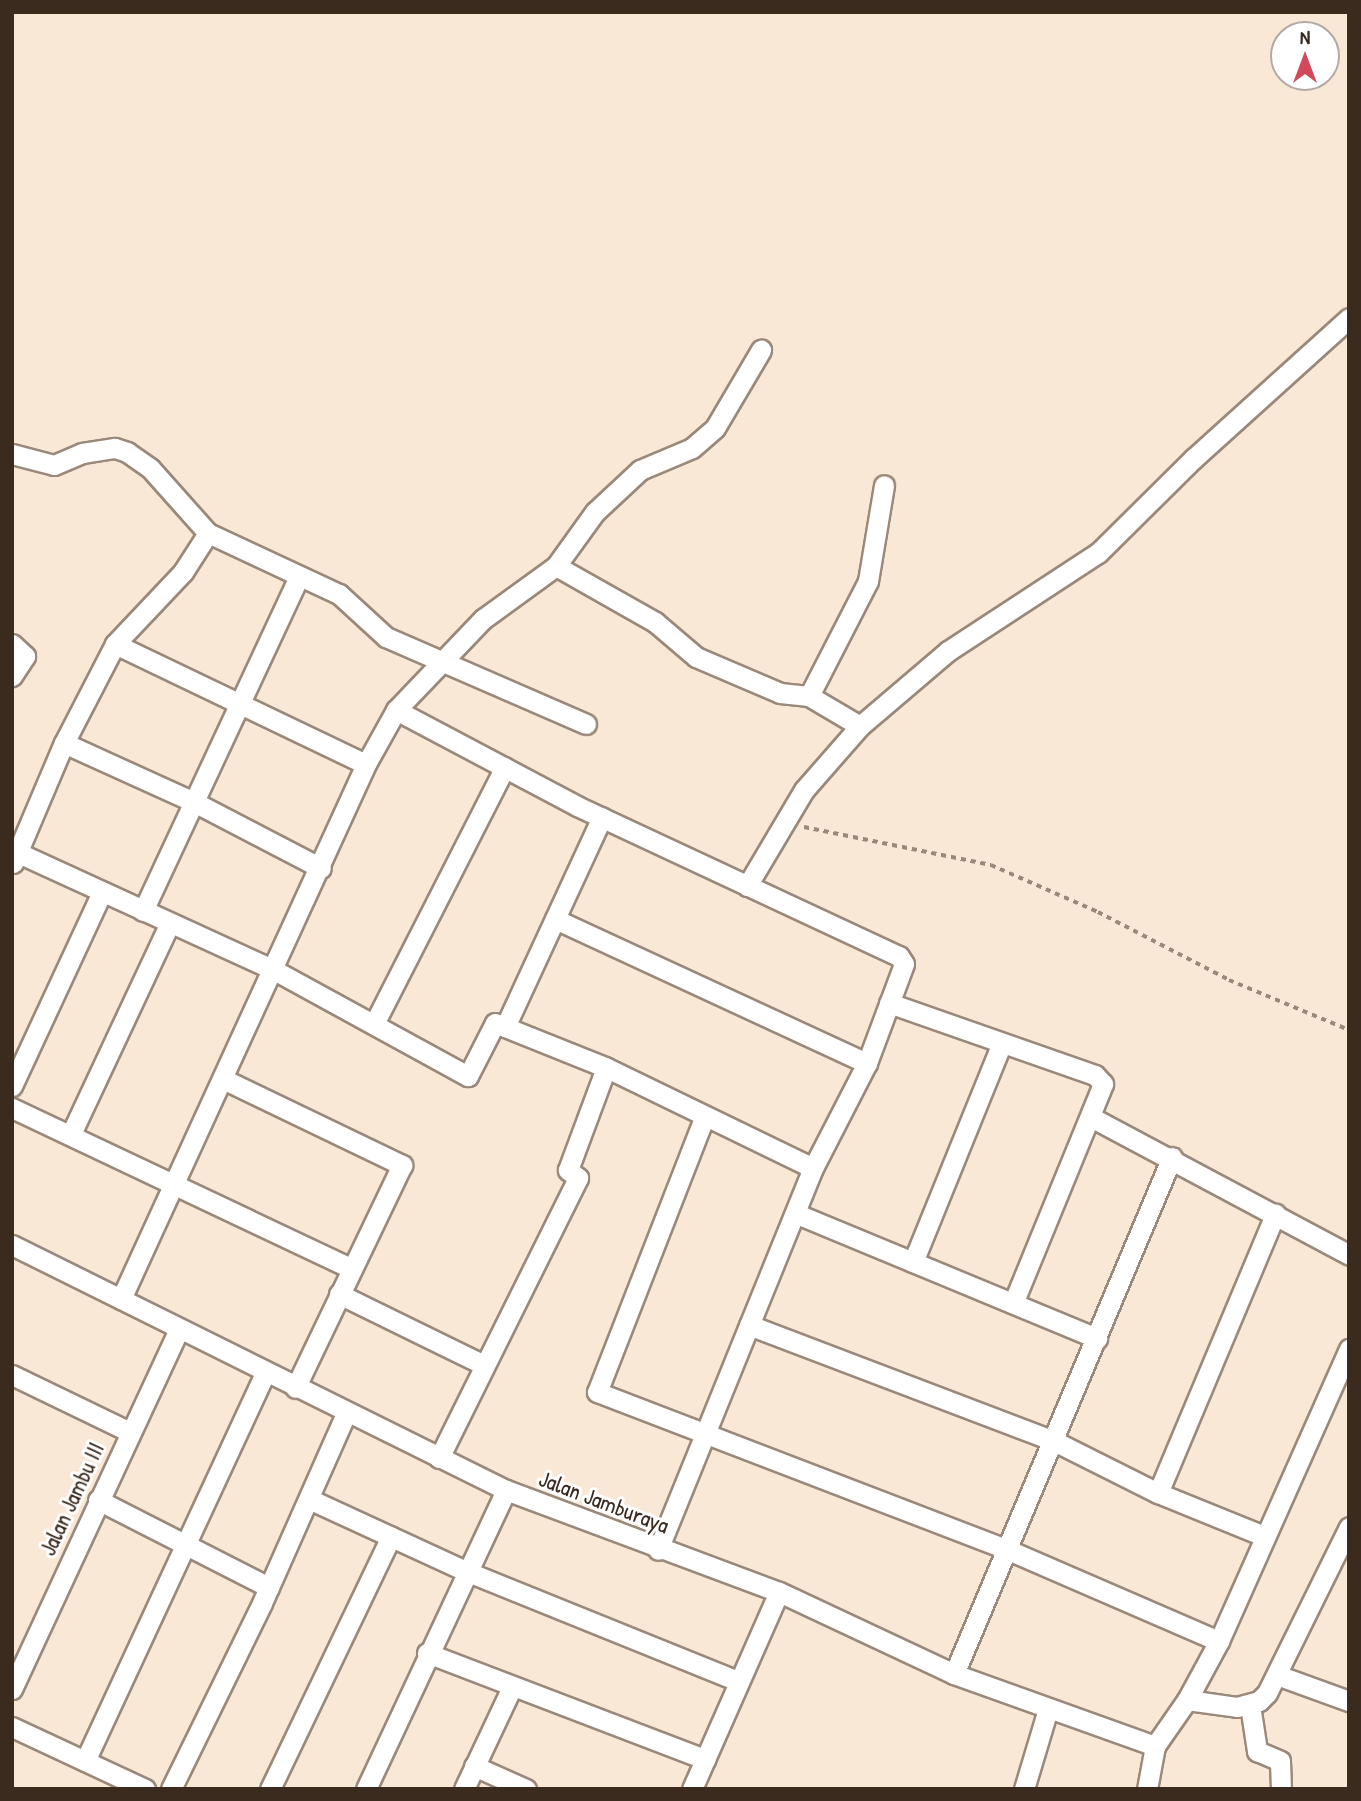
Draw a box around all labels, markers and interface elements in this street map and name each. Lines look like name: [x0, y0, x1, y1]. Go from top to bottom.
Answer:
north arrow: [1270, 21, 1340, 91]
text: N: [1300, 24, 1310, 50]
street label: Jalan Jambu III: [34, 1438, 110, 1560]
street label: Jalan Jamburaya: [535, 1465, 673, 1539]

